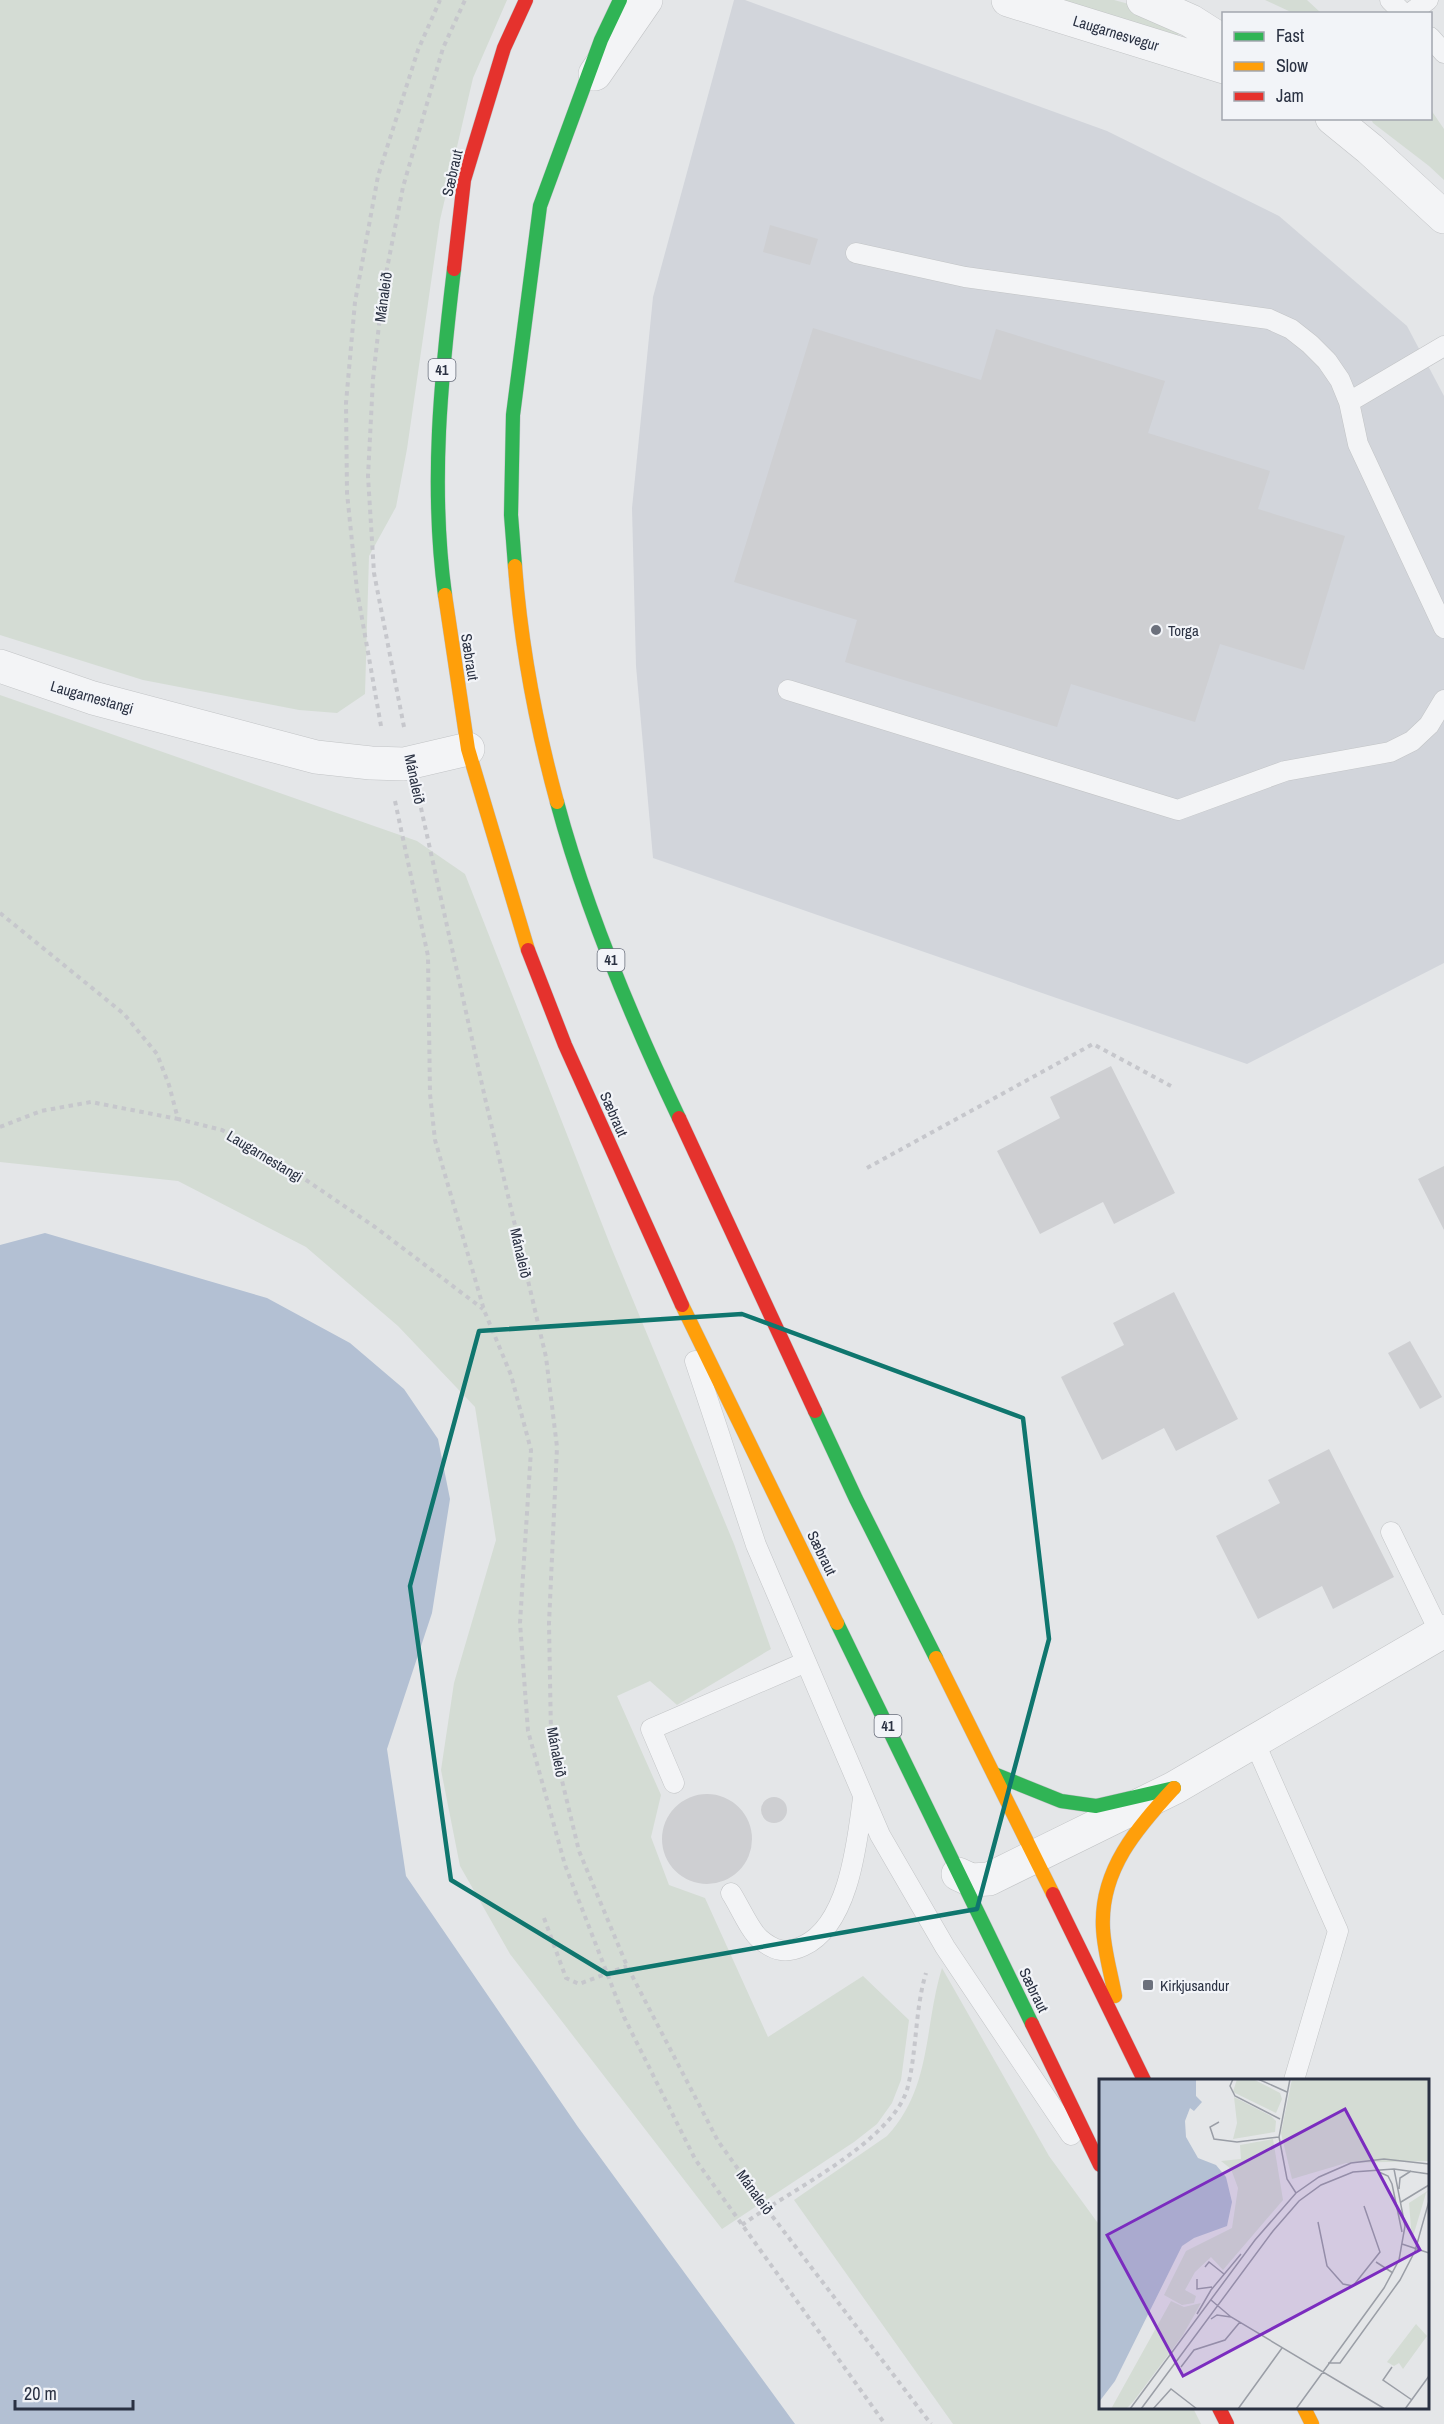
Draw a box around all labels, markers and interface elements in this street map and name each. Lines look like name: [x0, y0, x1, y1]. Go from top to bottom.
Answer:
street label: Laugarnesvegur: [1070, 10, 1162, 56]
legend: [1222, 12, 1432, 120]
text: Fast: [1276, 23, 1304, 48]
text: Slow: [1276, 53, 1308, 78]
text: Jam: [1276, 83, 1304, 108]
street label: Sæbraut: [436, 147, 468, 198]
street label: Mánaleið: [369, 270, 397, 324]
road number: 41: [428, 359, 456, 381]
place label: Torga: [1168, 620, 1199, 641]
marker: Torga: [1149, 623, 1163, 637]
street label: Sæbraut: [456, 632, 484, 683]
street label: Laugarnestangi: [48, 675, 136, 719]
street label: Mánaleið: [399, 752, 431, 806]
road number: 41: [598, 949, 624, 971]
street label: Sæbraut: [595, 1088, 633, 1140]
street label: Laugarnestangi: [223, 1125, 307, 1187]
street label: Mánaleið: [505, 1226, 537, 1280]
street label: Sæbraut: [802, 1527, 842, 1579]
road number: 41: [874, 1715, 902, 1737]
street label: Mánaleið: [542, 1725, 572, 1779]
street label: Sæbraut: [1014, 1964, 1054, 2016]
place label: Kirkjusandur: [1160, 1975, 1229, 1996]
marker: Kirkjusandur: [1141, 1978, 1155, 1992]
inset map: [1099, 2079, 1429, 2409]
street label: Mánaleið: [732, 2165, 778, 2219]
scale bar: [15, 2373, 134, 2411]
text: 20 m: [24, 2381, 57, 2406]

